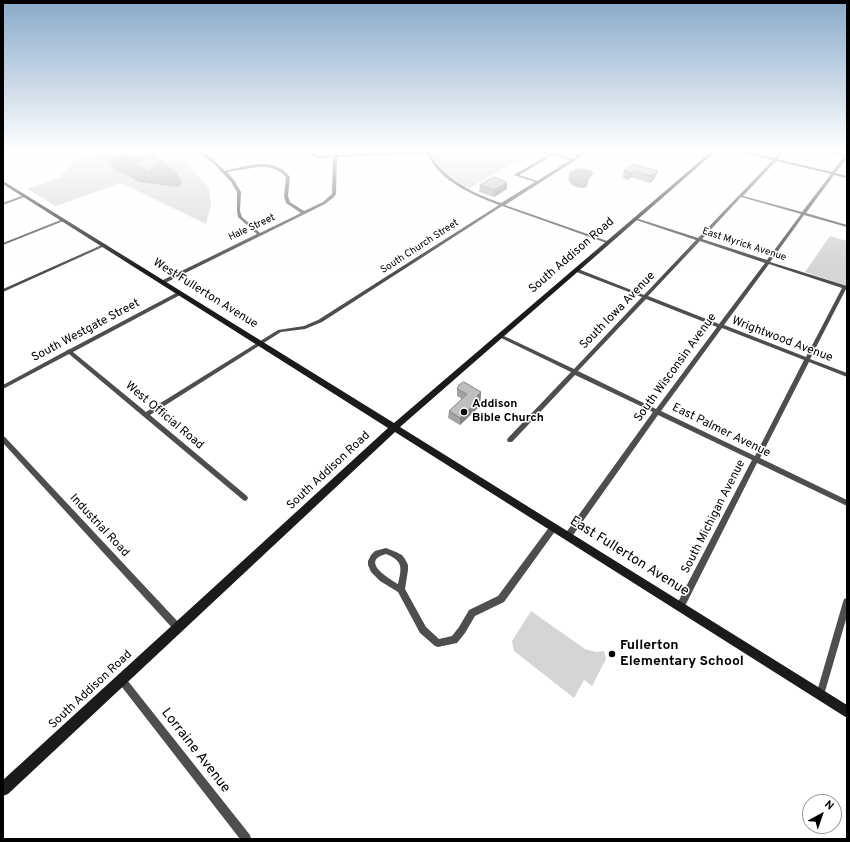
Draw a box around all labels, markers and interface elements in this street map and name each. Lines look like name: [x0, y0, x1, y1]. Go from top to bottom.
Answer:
street label: Hale Street: [227, 212, 277, 244]
street label: South Addison Road: [526, 215, 618, 297]
street label: South Church Street: [379, 217, 461, 277]
street label: East Myrick Avenue: [700, 226, 788, 264]
street label: West Fullerton Avenue: [150, 256, 260, 332]
street label: South Iowa Avenue: [577, 269, 659, 353]
street label: South Westgate Street: [30, 296, 142, 366]
street label: South Wisconsin Avenue: [632, 311, 720, 425]
street label: Wrightwood Avenue: [730, 314, 834, 366]
street label: West Official Road: [122, 379, 206, 453]
place label: Addison Bible Church: [472, 398, 544, 426]
street label: East Palmer Avenue: [669, 401, 773, 461]
marker: Addison Bible Church: [459, 407, 469, 417]
street label: South Addison Road: [284, 429, 374, 513]
street label: South Michigan Avenue: [679, 458, 749, 576]
street label: Industrial Road: [66, 491, 132, 561]
street label: East Fullerton Avenue: [566, 513, 692, 601]
place label: Fullerton Elementary School: [620, 638, 744, 670]
street label: South Addison Road: [46, 648, 136, 732]
marker: Fullerton Elementary School: [607, 649, 617, 659]
street label: Lorraine Avenue: [157, 705, 233, 797]
north arrow: [802, 794, 842, 834]
text: N: [822, 798, 837, 813]

